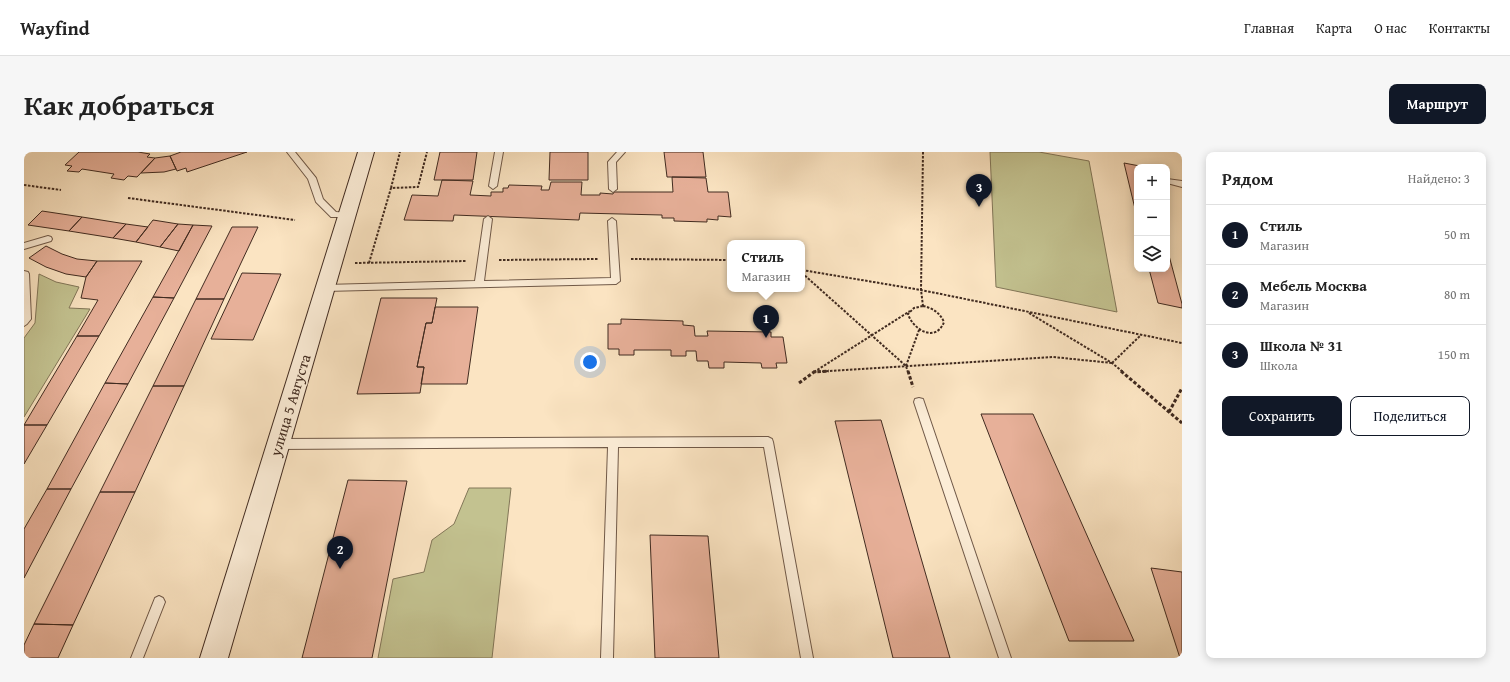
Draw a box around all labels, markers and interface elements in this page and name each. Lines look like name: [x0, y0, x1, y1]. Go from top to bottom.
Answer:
text: Wayfind: [20, 14, 90, 42]
text: Главная: [1244, 18, 1294, 38]
text: Карта: [1316, 18, 1352, 38]
text: О нас: [1374, 18, 1407, 38]
text: Контакты: [1429, 18, 1490, 38]
text: Как добраться: [24, 84, 214, 125]
button: Маршрут: [1389, 84, 1486, 124]
map controls: [1134, 164, 1170, 272]
button: +: [1134, 164, 1170, 200]
text: Рядом: [1222, 166, 1273, 191]
text: Найдено: 3: [1408, 169, 1470, 188]
pin: 3: [966, 174, 992, 207]
button: −: [1134, 200, 1170, 236]
text: Стиль: [1260, 215, 1302, 236]
text: 1: [1232, 225, 1238, 244]
text: 50 m: [1444, 225, 1470, 244]
button: layers: [1134, 236, 1170, 272]
text: Магазин: [1260, 236, 1309, 255]
popup: [727, 240, 805, 292]
text: Стиль: [742, 246, 784, 267]
text: Магазин: [742, 267, 791, 286]
text: Мебель Москва: [1260, 275, 1367, 296]
text: 2: [1232, 285, 1238, 304]
text: 80 m: [1444, 285, 1470, 304]
text: Магазин: [1260, 296, 1309, 315]
pin: 1: [753, 305, 779, 338]
text: Школа № 31: [1260, 335, 1343, 356]
text: 3: [1232, 345, 1238, 364]
text: 150 m: [1438, 345, 1470, 364]
street label: улица 5 Августа: [264, 351, 316, 460]
your location: [580, 352, 600, 372]
text: Школа: [1260, 356, 1298, 375]
button: Сохранить: [1222, 396, 1342, 436]
button: Поделиться: [1350, 396, 1470, 436]
pin: 2: [327, 536, 353, 569]

